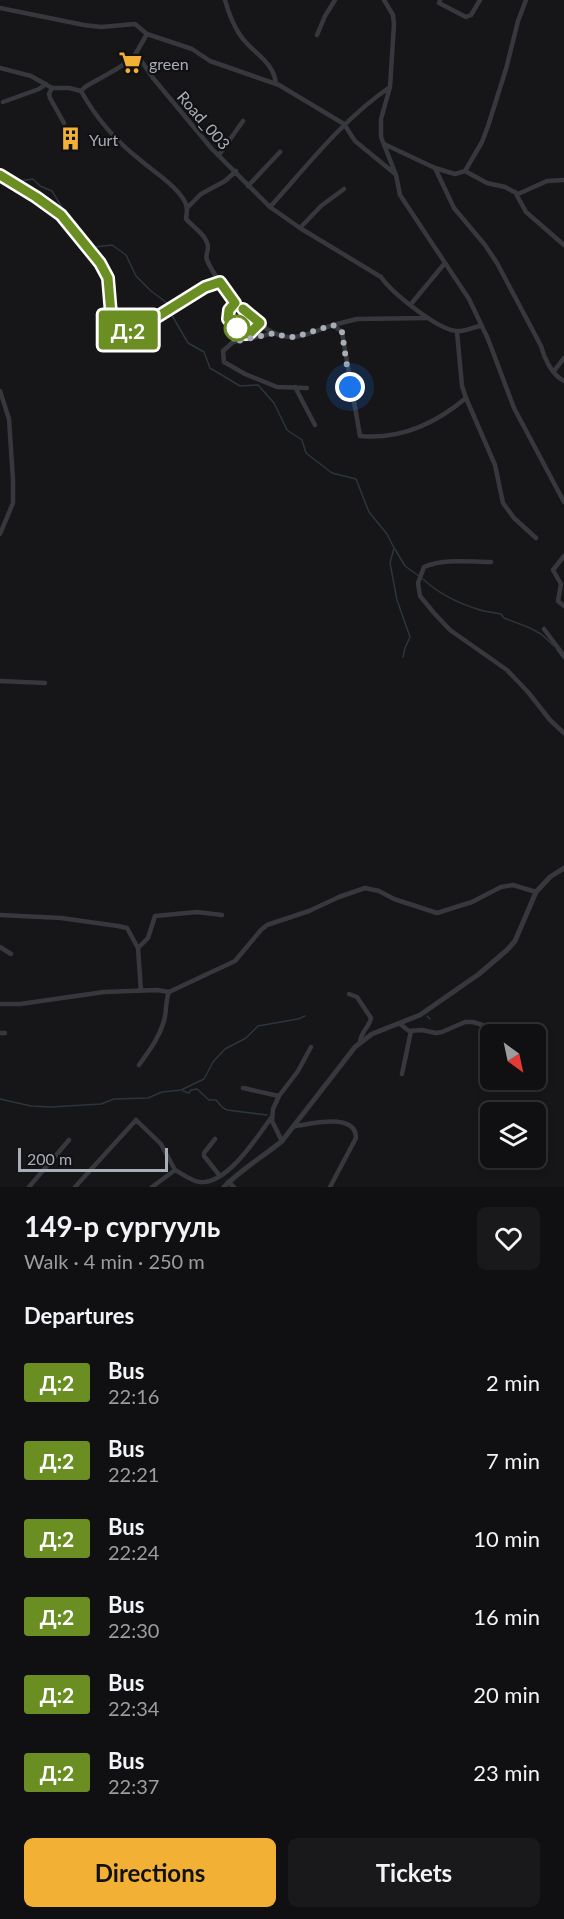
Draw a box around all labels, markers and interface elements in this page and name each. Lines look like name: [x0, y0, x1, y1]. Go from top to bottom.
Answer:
supermarket icon: green: [118, 50, 144, 76]
place label: green: [149, 54, 189, 73]
street label: Road_003: [174, 87, 234, 153]
building icon: Yurt: [58, 126, 84, 152]
place label: Yurt: [89, 130, 118, 149]
line badge: Д:2: [94, 310, 162, 350]
unlabelled marker: [224, 315, 250, 341]
text: Д:2: [111, 318, 145, 343]
your location: [335, 372, 365, 402]
north arrow: [480, 1024, 546, 1090]
map controls: [480, 1024, 546, 1168]
button: layers: [480, 1102, 546, 1168]
scale bar: [18, 1145, 168, 1172]
text: 200 m: [27, 1149, 72, 1168]
button: heart: [477, 1207, 540, 1270]
text: 149-р сургууль: [24, 1209, 220, 1243]
text: Walk · 4 min · 250 m: [24, 1249, 205, 1273]
text: Departures: [24, 1302, 134, 1329]
text: Bus: [108, 1357, 144, 1384]
text: 2 min: [486, 1369, 540, 1396]
text: Д:2: [40, 1370, 74, 1395]
text: 22:16: [108, 1384, 159, 1408]
text: Bus: [108, 1435, 144, 1462]
text: 7 min: [486, 1447, 540, 1474]
text: Д:2: [40, 1448, 74, 1473]
text: 22:21: [108, 1462, 159, 1486]
text: Bus: [108, 1513, 144, 1540]
text: 10 min: [473, 1525, 540, 1552]
text: Д:2: [40, 1526, 74, 1551]
text: 22:24: [108, 1540, 159, 1564]
text: Bus: [108, 1591, 144, 1618]
text: 16 min: [473, 1603, 540, 1630]
text: Д:2: [40, 1604, 74, 1629]
text: 22:30: [108, 1618, 159, 1642]
text: Bus: [108, 1669, 144, 1696]
text: 20 min: [473, 1681, 540, 1708]
text: Д:2: [40, 1682, 74, 1707]
text: 22:34: [108, 1696, 159, 1720]
text: Bus: [108, 1747, 144, 1774]
text: 23 min: [473, 1759, 540, 1786]
text: Д:2: [40, 1760, 74, 1785]
text: 22:37: [108, 1774, 159, 1798]
button: Directions: [24, 1838, 276, 1907]
button: Tickets: [288, 1838, 540, 1907]

